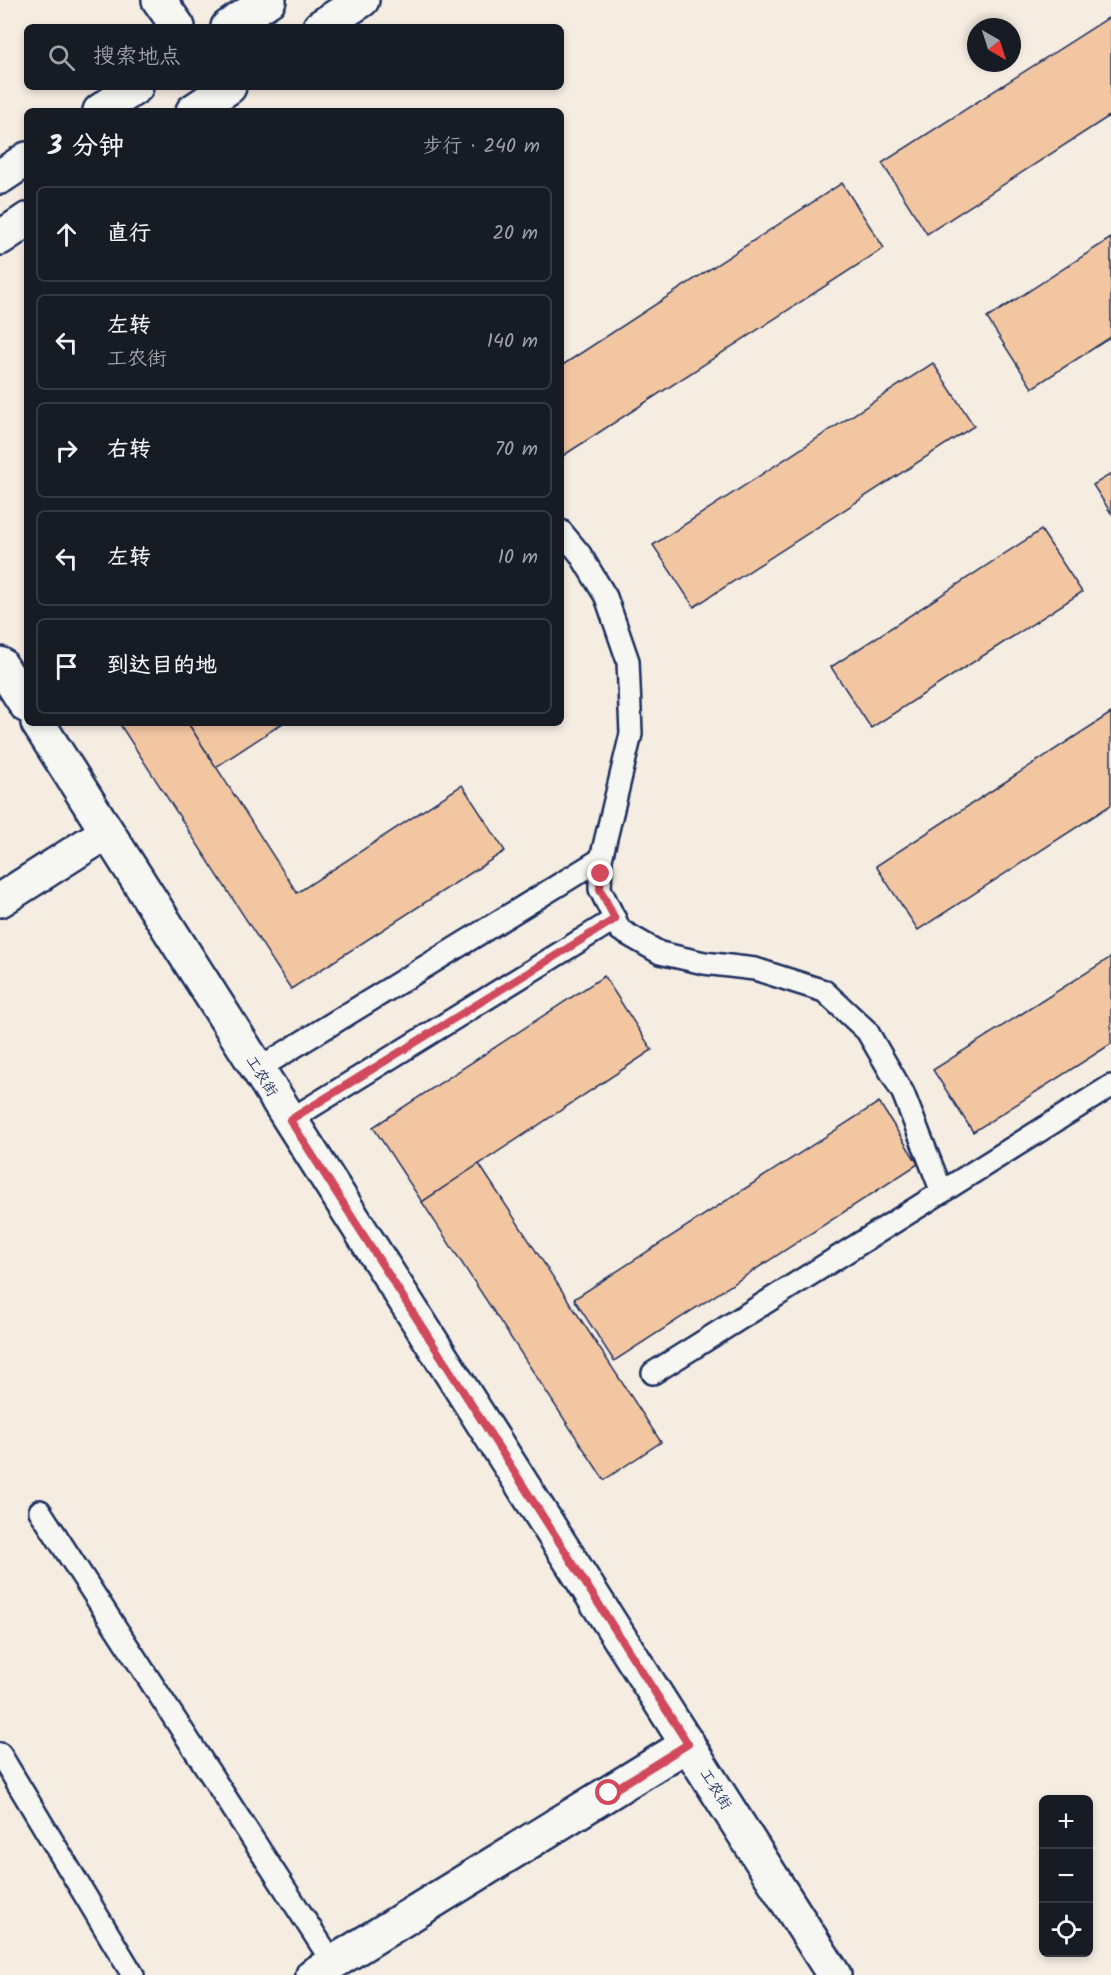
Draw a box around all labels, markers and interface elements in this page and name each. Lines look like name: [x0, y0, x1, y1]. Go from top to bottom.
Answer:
north arrow: [967, 18, 1021, 72]
search box: [24, 24, 564, 90]
text: 搜索地点: [93, 40, 181, 75]
icon: search: [45, 41, 78, 74]
text: 3 分钟: [48, 126, 124, 168]
text: 步行 · 240 m: [423, 131, 540, 163]
text: 直行: [107, 217, 151, 252]
icon: ahead: [50, 218, 83, 251]
text: 20 m: [492, 218, 538, 250]
text: 左转: [107, 309, 151, 344]
icon: left: [50, 326, 83, 359]
text: 140 m: [487, 326, 538, 358]
text: 工农街: [107, 344, 167, 376]
text: 右转: [107, 433, 151, 468]
icon: right: [50, 434, 83, 467]
text: 70 m: [495, 434, 538, 466]
text: 左转: [107, 541, 151, 576]
icon: left: [50, 542, 83, 575]
text: 10 m: [498, 542, 538, 574]
text: 到达目的地: [107, 649, 217, 684]
icon: arrive: [50, 650, 83, 683]
route end: [587, 860, 613, 886]
street label: 工农街: [239, 1051, 283, 1102]
street label: 工农街: [693, 1764, 737, 1815]
route start: [595, 1779, 621, 1805]
map controls: [1039, 1795, 1093, 1957]
button: +: [1039, 1795, 1093, 1849]
button: −: [1039, 1849, 1093, 1903]
button: locate: [1039, 1903, 1093, 1957]

